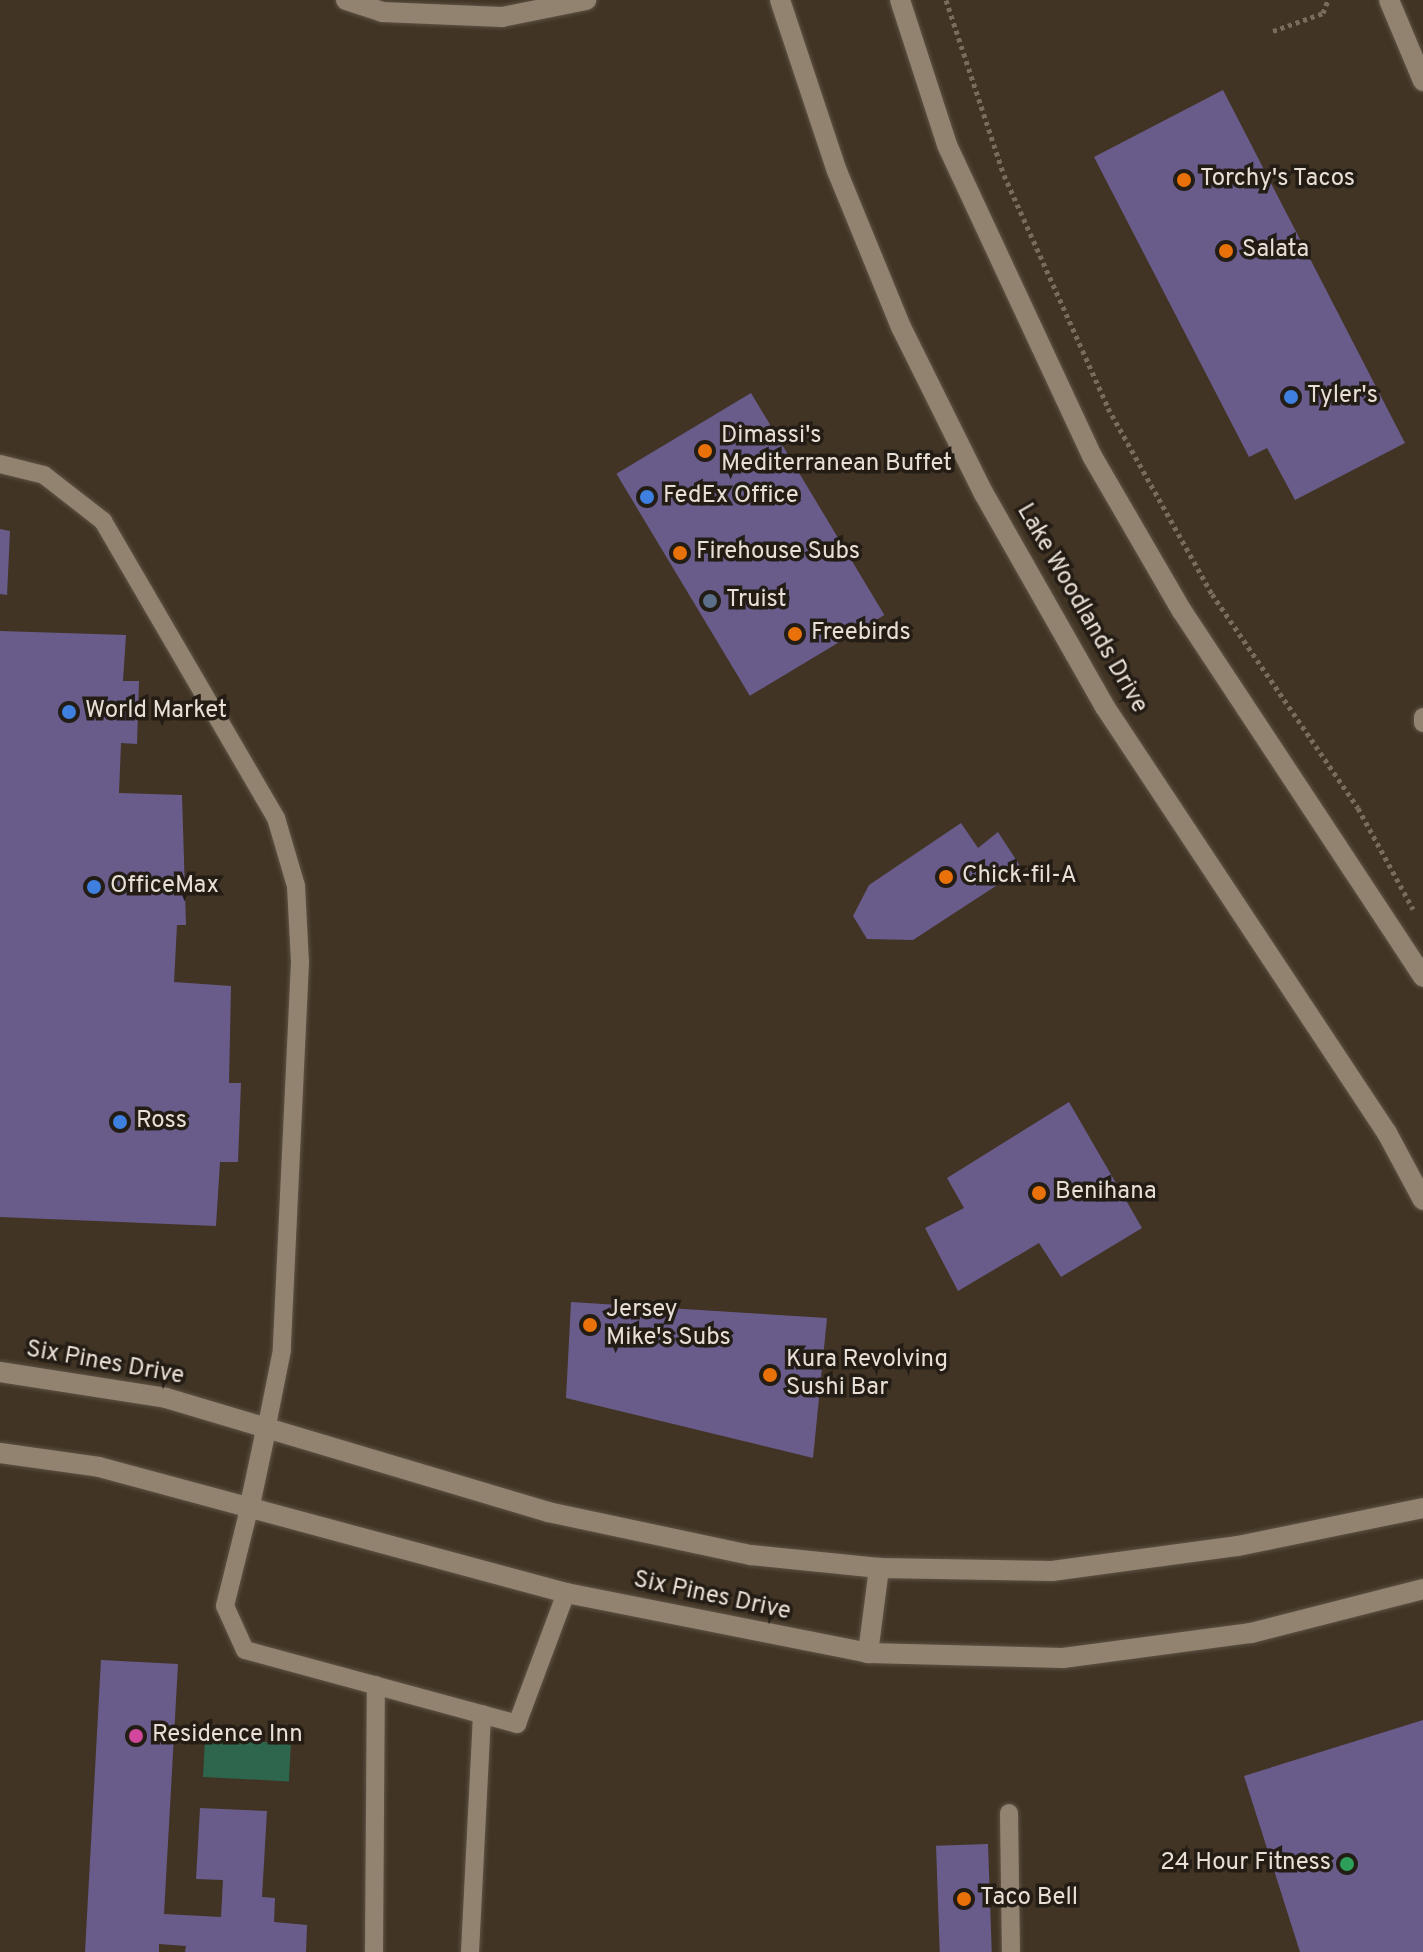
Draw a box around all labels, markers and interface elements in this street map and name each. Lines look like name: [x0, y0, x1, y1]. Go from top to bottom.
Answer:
place label: Torchy's Tacos: [1200, 166, 1356, 194]
marker: Torchy's Tacos: [1175, 171, 1193, 189]
place label: Salata: [1242, 237, 1309, 265]
marker: Salata: [1217, 242, 1235, 260]
place label: Tyler's: [1307, 383, 1378, 411]
marker: Tyler's: [1282, 388, 1300, 406]
place label: Dimassi's Mediterranean Buffet: [721, 423, 952, 479]
marker: Dimassi's Mediterranean Buffet: [696, 442, 714, 460]
place label: FedEx Office: [663, 483, 799, 511]
marker: FedEx Office: [638, 488, 656, 506]
street label: Lake Woodlands Drive: [1009, 499, 1153, 719]
place label: Firehouse Subs: [696, 539, 860, 567]
marker: Firehouse Subs: [671, 544, 689, 562]
place label: Truist: [726, 587, 787, 615]
marker: Truist: [701, 592, 719, 610]
place label: Freebirds: [811, 620, 911, 648]
marker: Freebirds: [786, 625, 804, 643]
place label: World Market: [85, 698, 227, 726]
marker: World Market: [60, 703, 78, 721]
place label: Chick-fil-A: [962, 863, 1077, 891]
marker: Chick-fil-A: [937, 868, 955, 886]
place label: OfficeMax: [110, 873, 219, 901]
marker: OfficeMax: [85, 878, 103, 896]
place label: Ross: [136, 1108, 187, 1136]
marker: Ross: [111, 1113, 129, 1131]
place label: Benihana: [1055, 1179, 1157, 1207]
marker: Benihana: [1030, 1184, 1048, 1202]
place label: Jersey Mike's Subs: [606, 1297, 731, 1353]
marker: Jersey Mike's Subs: [581, 1316, 599, 1334]
street label: Six Pines Drive: [24, 1336, 186, 1392]
place label: Kura Revolving Sushi Bar: [786, 1347, 948, 1403]
marker: Kura Revolving Sushi Bar: [761, 1366, 779, 1384]
street label: Six Pines Drive: [631, 1566, 793, 1628]
place label: Residence Inn: [152, 1722, 303, 1750]
marker: Residence Inn: [127, 1727, 145, 1745]
place label: 24 Hour Fitness: [1160, 1850, 1331, 1878]
marker: 24 Hour Fitness: [1338, 1855, 1356, 1873]
place label: Taco Bell: [980, 1885, 1078, 1913]
marker: Taco Bell: [955, 1890, 973, 1908]

